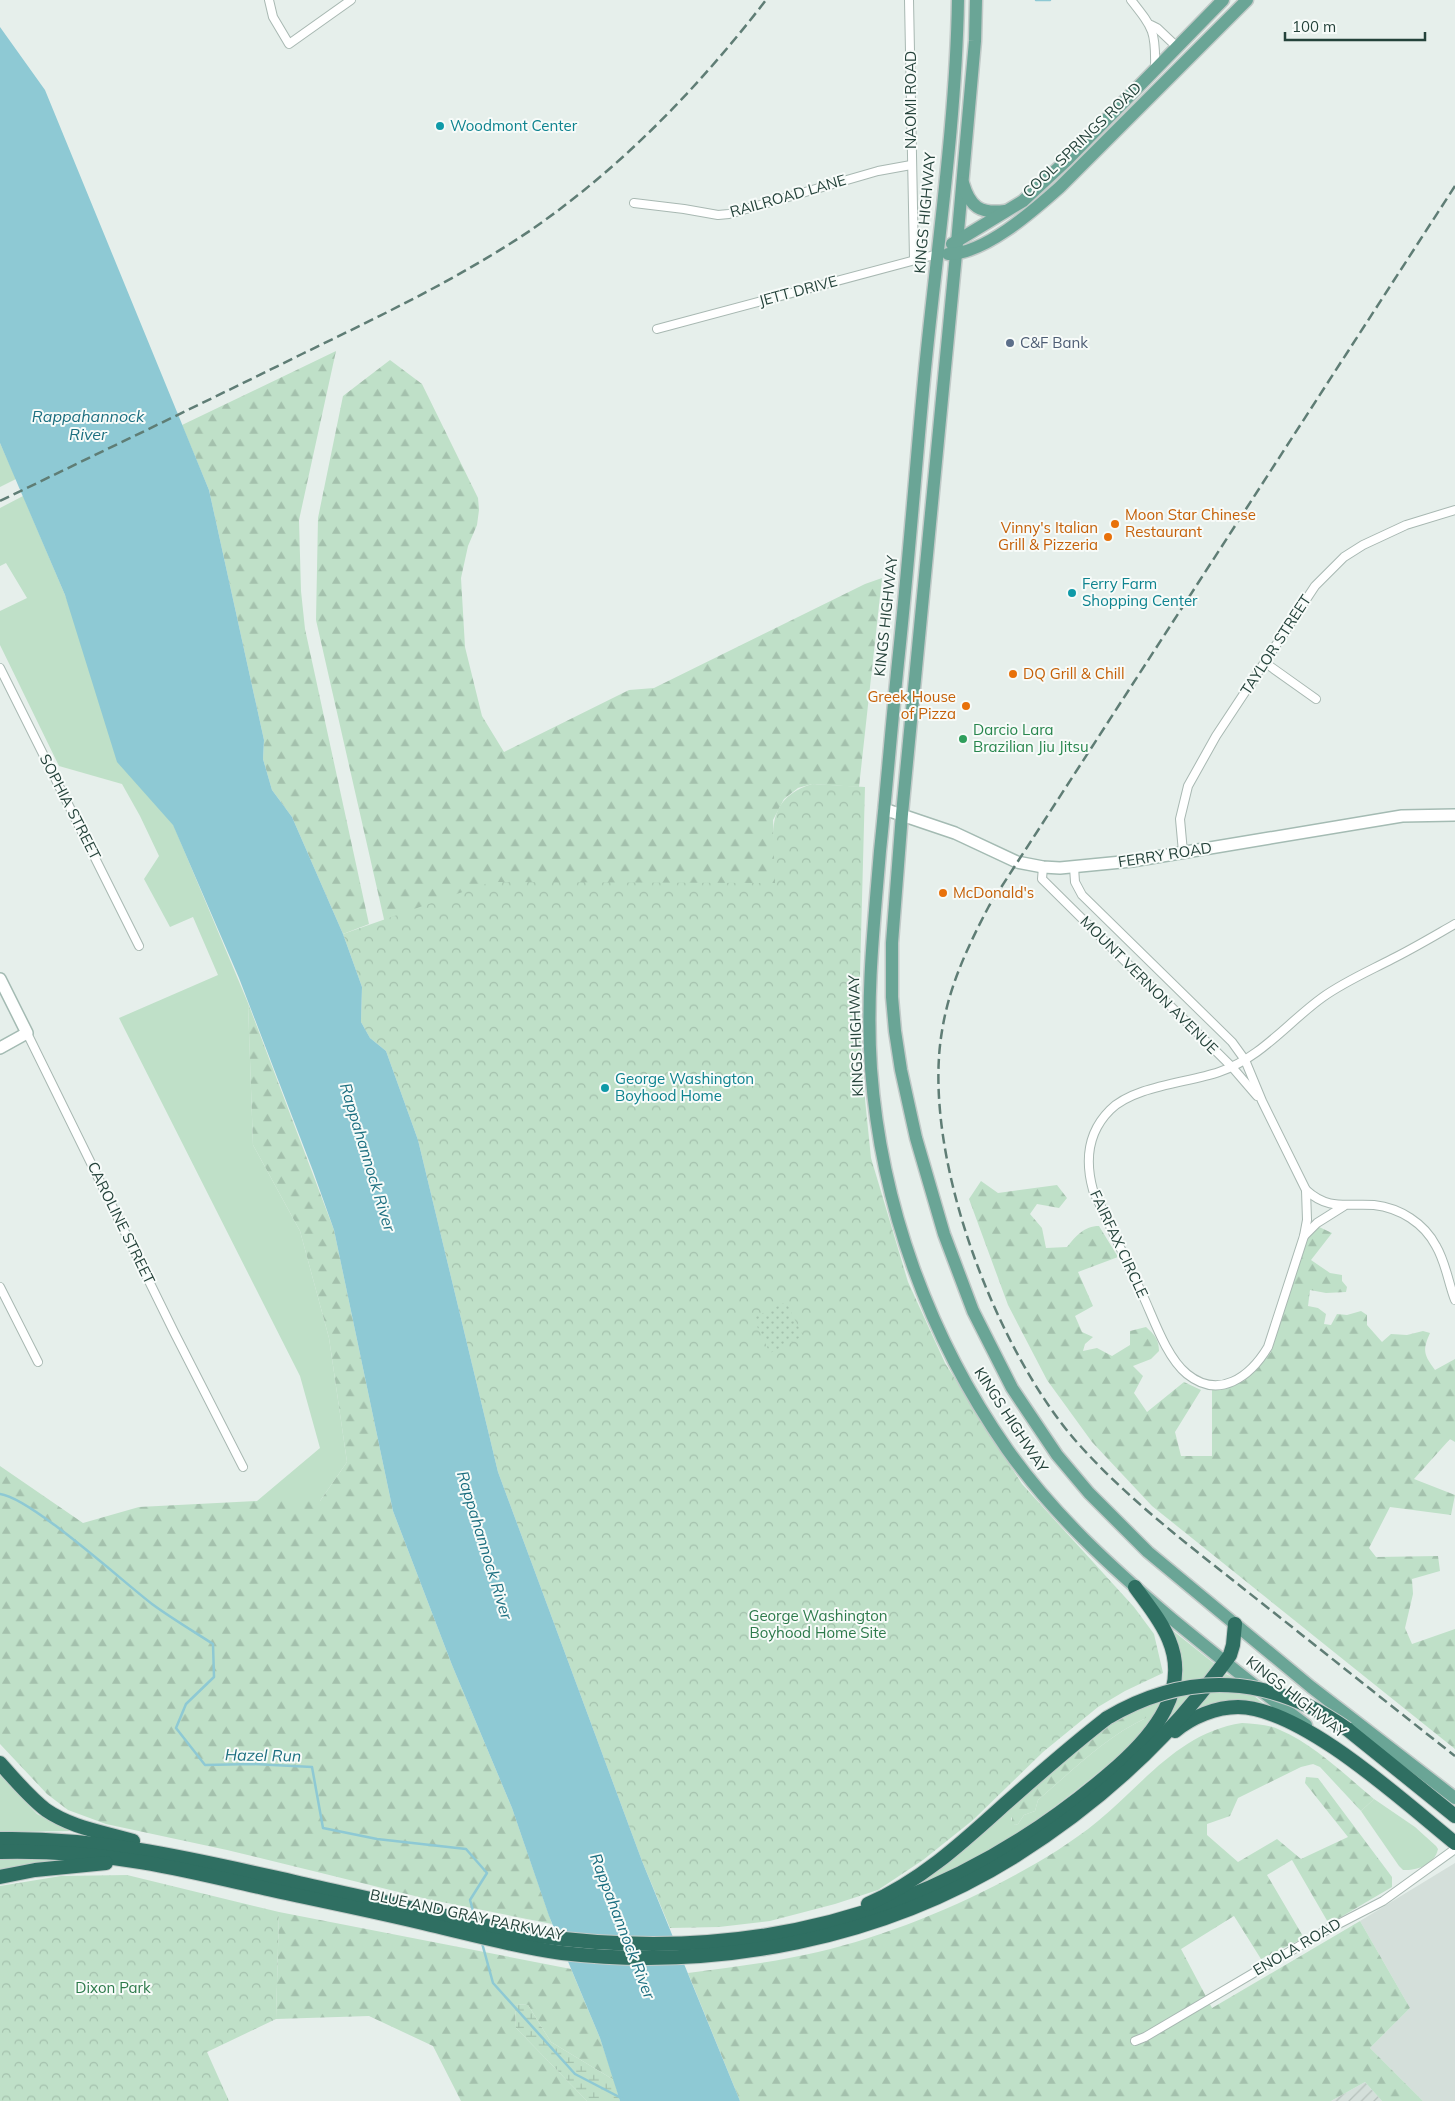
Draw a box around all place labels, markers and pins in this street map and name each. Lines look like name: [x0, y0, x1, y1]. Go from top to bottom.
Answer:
place label: Woodmont Center: [450, 116, 578, 135]
marker: Woodmont Center: [434, 120, 446, 132]
place label: C&F Bank: [1020, 333, 1088, 352]
marker: C&F Bank: [1004, 337, 1016, 349]
place label: Moon Star Chinese Restaurant: [1125, 505, 1256, 541]
place label: Vinny's Italian Grill & Pizzeria: [998, 518, 1098, 554]
marker: Moon Star Chinese Restaurant: [1109, 518, 1121, 530]
marker: Vinny's Italian Grill & Pizzeria: [1102, 531, 1114, 543]
place label: Ferry Farm Shopping Center: [1082, 574, 1198, 610]
marker: Ferry Farm Shopping Center: [1066, 587, 1078, 599]
place label: DQ Grill & Chill: [1023, 664, 1124, 683]
marker: DQ Grill & Chill: [1007, 668, 1019, 680]
place label: Greek House of Pizza: [867, 687, 956, 723]
marker: Greek House of Pizza: [960, 700, 972, 712]
place label: Darcio Lara Brazilian Jiu Jitsu: [973, 720, 1089, 756]
marker: Darcio Lara Brazilian Jiu Jitsu: [957, 733, 969, 745]
place label: McDonald's: [953, 883, 1034, 902]
marker: McDonald's: [937, 887, 949, 899]
place label: George Washington Boyhood Home: [615, 1069, 754, 1105]
marker: George Washington Boyhood Home: [599, 1082, 611, 1094]

